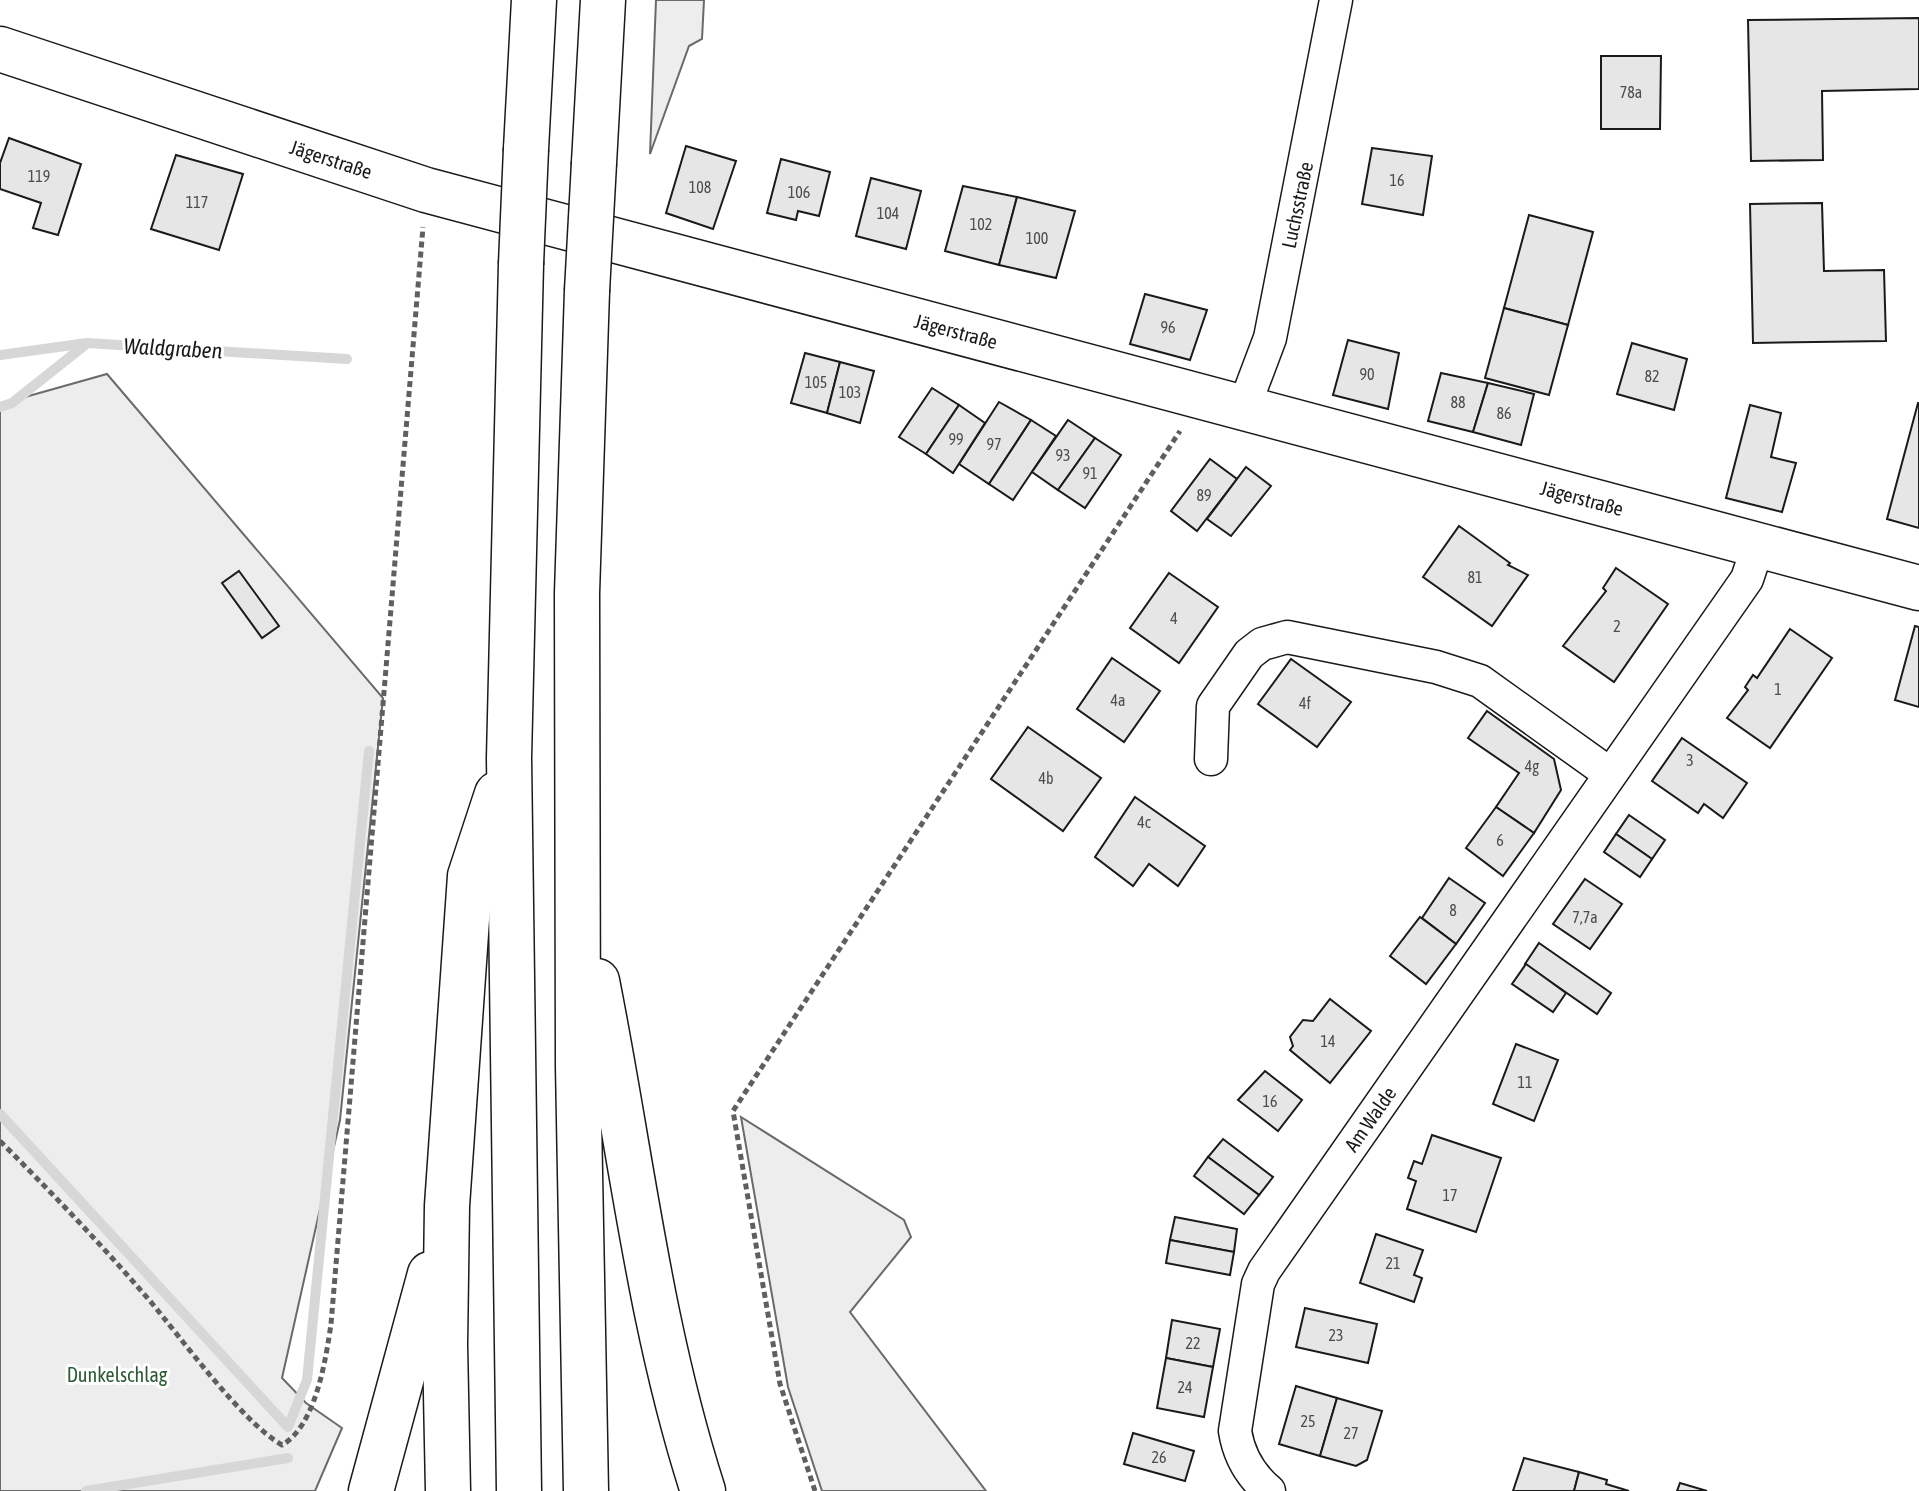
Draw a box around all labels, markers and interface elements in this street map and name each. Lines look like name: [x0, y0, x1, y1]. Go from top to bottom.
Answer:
house number: 78a: [1620, 83, 1642, 101]
street label: Jägerstraße: [287, 135, 375, 183]
street label: Luchsstraße: [1277, 160, 1317, 250]
house number: 119: [28, 167, 50, 185]
house number: 16: [1389, 171, 1405, 189]
house number: 108: [689, 178, 711, 196]
house number: 106: [788, 183, 810, 201]
house number: 117: [186, 193, 208, 211]
house number: 104: [877, 204, 899, 222]
house number: 102: [970, 215, 992, 233]
house number: 100: [1026, 229, 1048, 247]
street label: Jägerstraße: [912, 309, 1000, 353]
house number: 96: [1160, 318, 1176, 336]
water label: Waldgraben: [123, 332, 223, 364]
house number: 90: [1359, 365, 1375, 383]
house number: 82: [1644, 367, 1660, 385]
house number: 105: [805, 373, 827, 391]
house number: 103: [839, 383, 861, 401]
house number: 88: [1450, 393, 1466, 411]
house number: 86: [1496, 404, 1512, 422]
house number: 99: [948, 430, 964, 448]
house number: 97: [986, 435, 1002, 453]
house number: 93: [1055, 446, 1071, 464]
house number: 91: [1082, 464, 1098, 482]
street label: Jägerstraße: [1538, 476, 1626, 520]
house number: 89: [1196, 486, 1212, 504]
house number: 81: [1467, 568, 1483, 586]
house number: 4: [1170, 609, 1178, 627]
house number: 2: [1613, 617, 1621, 635]
house number: 1: [1774, 680, 1782, 698]
house number: 4a: [1111, 691, 1125, 709]
house number: 4f: [1299, 694, 1312, 712]
house number: 3: [1686, 751, 1694, 769]
house number: 4g: [1525, 757, 1539, 776]
house number: 4b: [1038, 769, 1054, 787]
house number: 4c: [1137, 813, 1151, 831]
house number: 6: [1496, 831, 1504, 849]
house number: 8: [1449, 901, 1457, 919]
house number: 7,7a: [1572, 908, 1598, 926]
house number: 14: [1320, 1032, 1336, 1050]
house number: 11: [1517, 1073, 1533, 1091]
street label: Am Walde: [1339, 1082, 1401, 1156]
house number: 16: [1262, 1092, 1278, 1110]
house number: 17: [1442, 1186, 1458, 1204]
house number: 21: [1385, 1254, 1401, 1272]
house number: 23: [1328, 1326, 1344, 1344]
house number: 22: [1185, 1334, 1201, 1352]
park label: Dunkelschlag: [67, 1363, 168, 1386]
house number: 24: [1177, 1378, 1193, 1396]
house number: 25: [1300, 1412, 1316, 1430]
house number: 27: [1343, 1424, 1359, 1442]
house number: 26: [1151, 1448, 1167, 1466]

